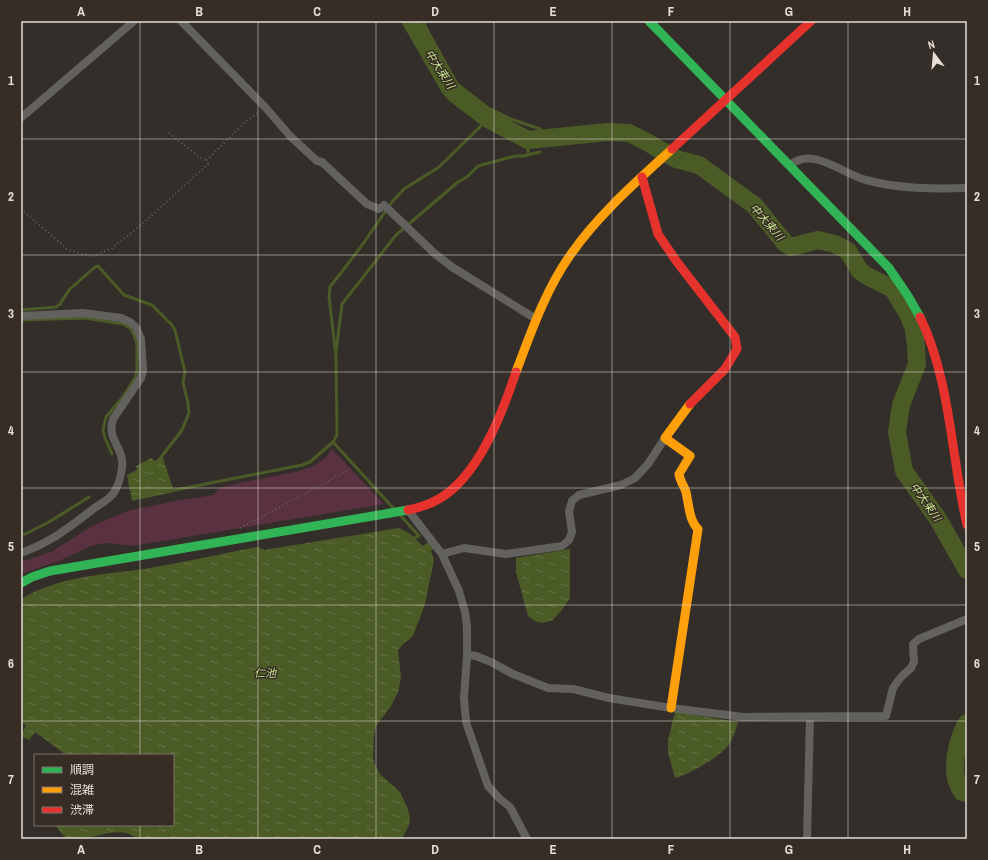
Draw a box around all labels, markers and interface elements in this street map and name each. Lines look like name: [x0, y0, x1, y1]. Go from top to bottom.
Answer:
text: A: [77, 3, 85, 20]
text: B: [195, 3, 203, 20]
text: C: [313, 3, 321, 20]
text: D: [431, 3, 439, 20]
text: E: [549, 3, 557, 20]
text: F: [668, 3, 675, 20]
text: G: [785, 3, 793, 20]
text: H: [903, 3, 911, 20]
north arrow: [914, 34, 954, 74]
text: N: [926, 37, 936, 52]
water label: 中大束川: [422, 47, 458, 92]
text: 1: [8, 72, 14, 89]
text: 1: [974, 72, 980, 89]
text: 2: [8, 188, 14, 205]
text: 2: [974, 188, 980, 205]
water label: 中大束川: [747, 201, 787, 244]
text: 3: [8, 305, 14, 322]
text: 3: [974, 305, 980, 322]
text: 4: [8, 422, 14, 439]
text: 4: [974, 422, 980, 439]
water label: 中大束川: [908, 480, 945, 525]
text: 5: [8, 538, 14, 555]
text: 5: [974, 538, 980, 555]
text: 6: [8, 655, 14, 672]
text: 6: [974, 655, 980, 672]
water label: 仁池: [254, 666, 277, 680]
legend: [34, 754, 174, 826]
text: 順調: [70, 762, 94, 778]
text: 7: [8, 771, 14, 788]
text: 7: [974, 771, 980, 788]
text: 混雑: [70, 782, 94, 798]
text: 渋滞: [70, 802, 94, 818]
text: A: [77, 841, 85, 858]
text: B: [195, 841, 203, 858]
text: C: [313, 841, 321, 858]
text: D: [431, 841, 439, 858]
text: E: [549, 841, 557, 858]
text: F: [668, 841, 675, 858]
text: G: [785, 841, 793, 858]
text: H: [903, 841, 911, 858]

